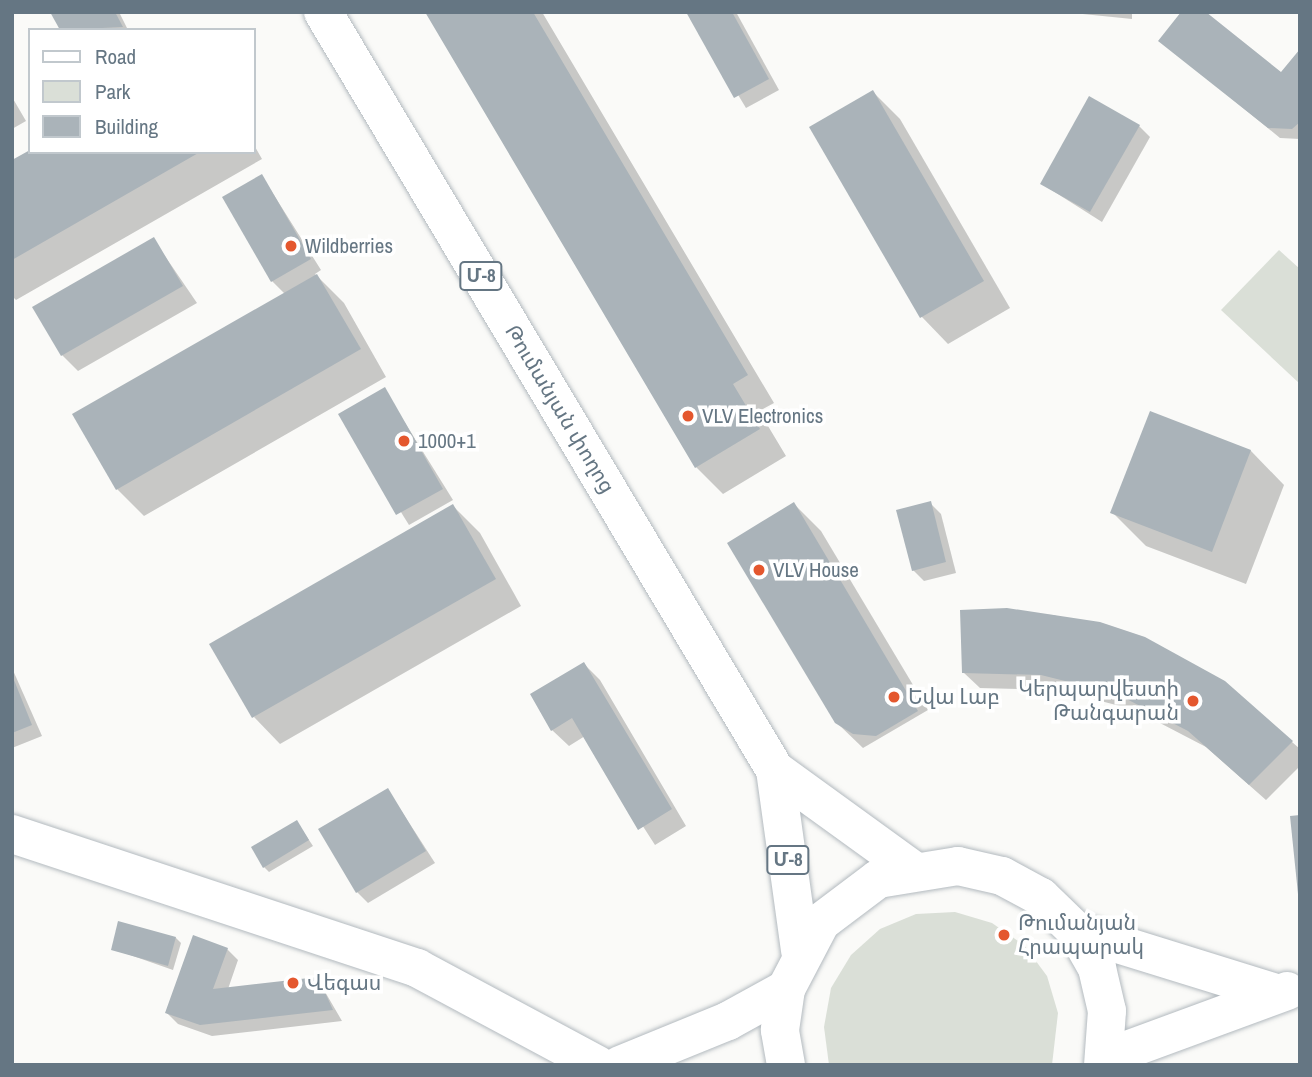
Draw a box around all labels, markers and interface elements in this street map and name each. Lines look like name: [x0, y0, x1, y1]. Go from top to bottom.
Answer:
legend: [28, 28, 256, 154]
text: Road: [95, 42, 136, 71]
text: Park: [95, 77, 130, 106]
text: Building: [95, 112, 158, 141]
place label: Wildberries: [305, 233, 393, 259]
marker: Wildberries: [283, 238, 299, 254]
road number: Մ-8: [458, 260, 504, 292]
street label: Թումանյան փողոց: [500, 320, 620, 498]
place label: VLV Electronics: [702, 403, 823, 429]
marker: VLV Electronics: [680, 408, 696, 424]
place label: 1000+1: [418, 428, 476, 454]
marker: 1000+1: [396, 433, 412, 449]
place label: VLV House: [773, 557, 859, 583]
marker: VLV House: [751, 562, 767, 578]
place label: Կերպարվեստի Թանգարան: [1018, 676, 1179, 726]
place label: Եվա Լաբ: [908, 684, 1000, 710]
marker: Եվա Լաբ: [886, 689, 902, 705]
marker: Կերպարվեստի Թանգարան: [1185, 693, 1201, 709]
road number: Մ-8: [765, 845, 811, 876]
place label: Թումանյան Հրապարակ: [1018, 910, 1144, 960]
marker: Թումանյան Հրապարակ: [996, 927, 1012, 943]
place label: Վեգաս: [307, 970, 381, 996]
marker: Վեգաս: [285, 975, 301, 991]

